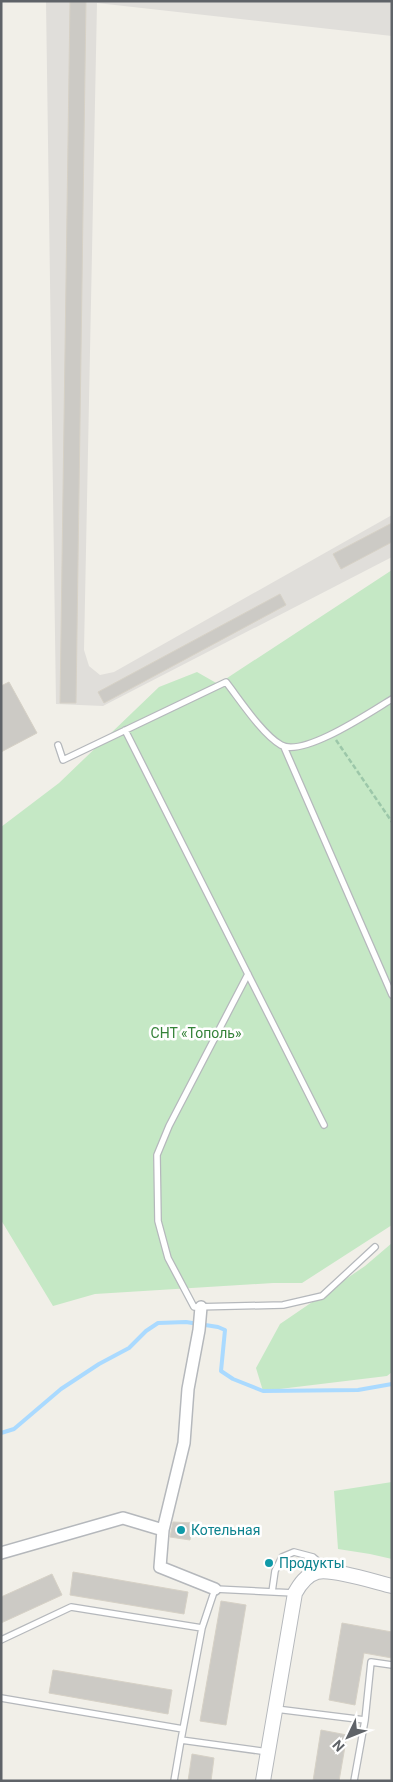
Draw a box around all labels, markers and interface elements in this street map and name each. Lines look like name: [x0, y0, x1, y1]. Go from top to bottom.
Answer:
park label: СНТ «Тополь»: [151, 1025, 242, 1041]
place label: Котельная: [191, 1522, 260, 1538]
marker: Котельная: [175, 1524, 187, 1536]
place label: Продукты: [279, 1555, 345, 1571]
marker: Продукты: [263, 1557, 275, 1569]
north arrow: [323, 1712, 373, 1762]
text: N: [329, 1737, 348, 1755]

